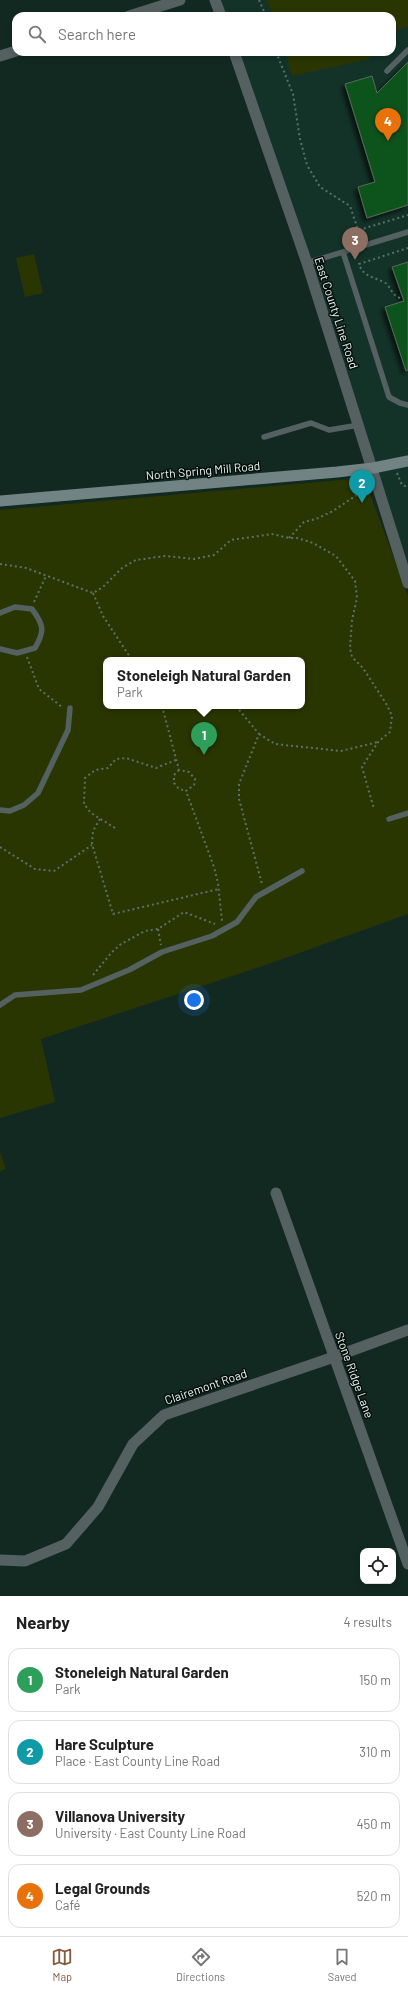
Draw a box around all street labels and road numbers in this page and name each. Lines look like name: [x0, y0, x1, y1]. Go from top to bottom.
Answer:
street label: East County Line Road: [312, 255, 362, 370]
street label: North Spring Mill Road: [145, 458, 261, 482]
street label: Stone Ridge Lane: [333, 1330, 377, 1420]
street label: Clairemont Road: [163, 1365, 249, 1407]

